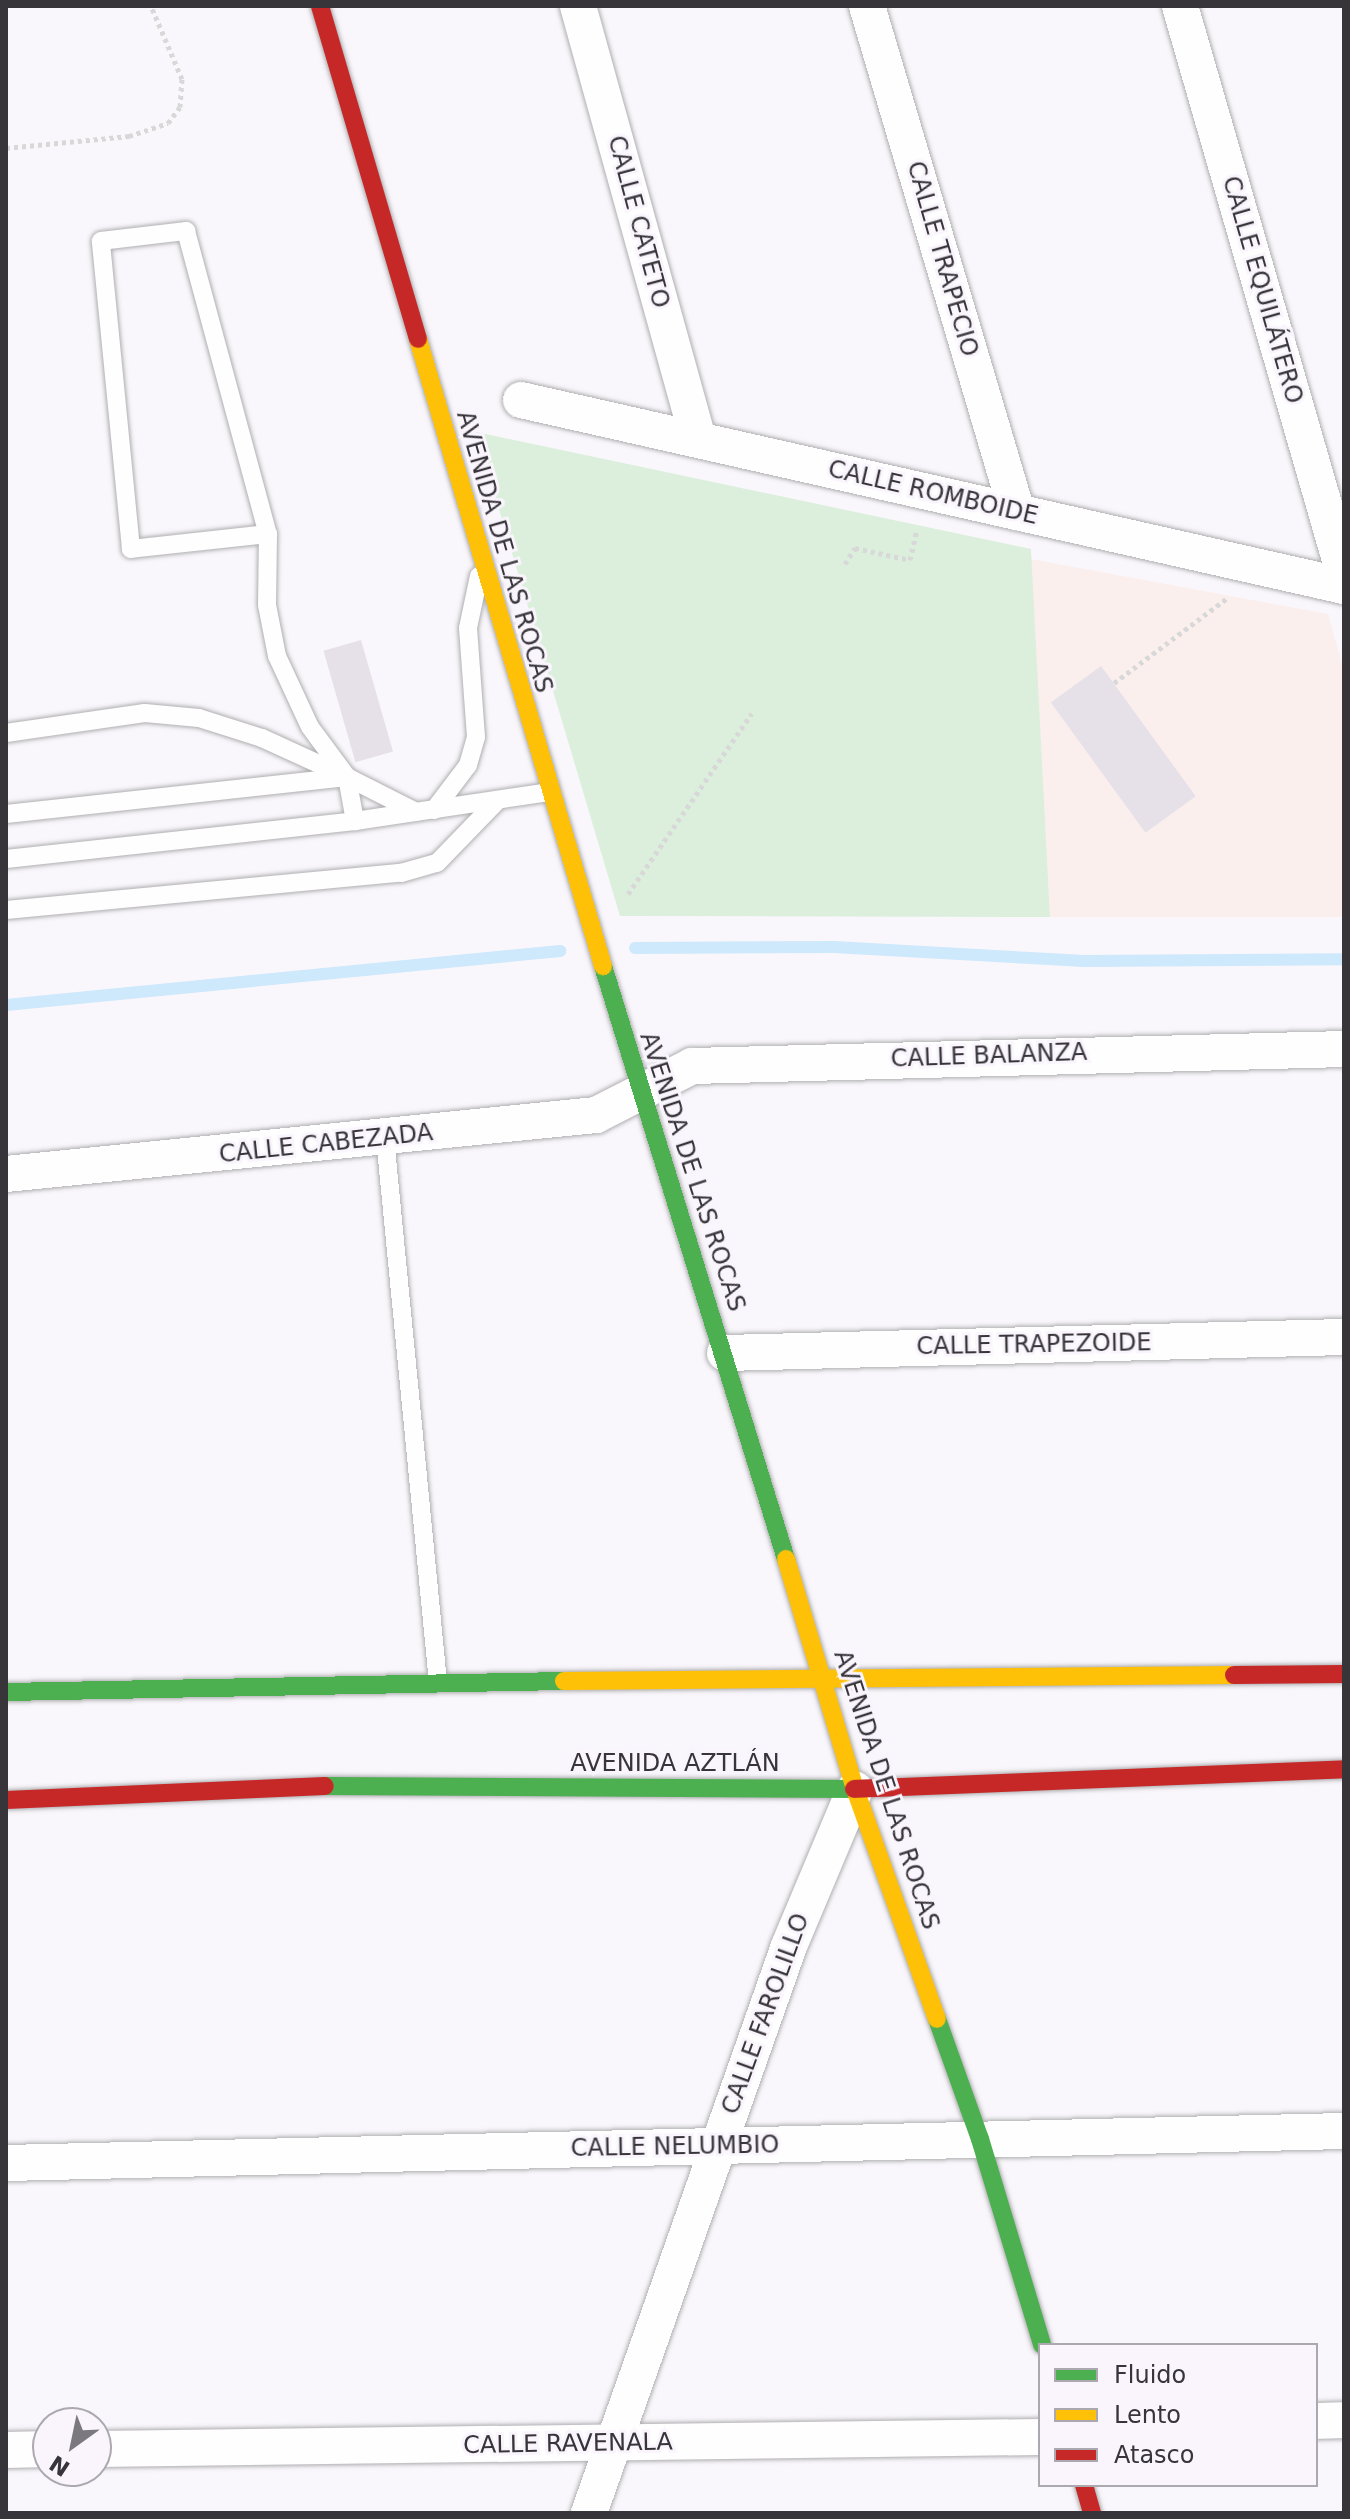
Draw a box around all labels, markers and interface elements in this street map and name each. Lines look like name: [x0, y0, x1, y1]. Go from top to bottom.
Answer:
street label: CALLE CATETO: [601, 133, 675, 311]
street label: CALLE TRAPECIO: [900, 158, 984, 360]
street label: CALLE EQUILÁTERO: [1216, 173, 1308, 407]
street label: AVENIDA DE LAS ROCAS: [450, 408, 558, 696]
street label: CALLE ROMBOIDE: [825, 455, 1041, 531]
street label: AVENIDA DE LAS ROCAS: [633, 1029, 751, 1315]
street label: CALLE BALANZA: [890, 1038, 1088, 1074]
street label: CALLE CABEZADA: [218, 1118, 434, 1170]
street label: CALLE TRAPEZOIDE: [916, 1329, 1152, 1361]
street label: AVENIDA DE LAS ROCAS: [827, 1647, 945, 1933]
street label: AVENIDA AZTLÁN: [570, 1750, 780, 1778]
street label: CALLE FAROLILLO: [716, 1910, 816, 2118]
street label: CALLE NELUMBIO: [570, 2131, 780, 2163]
legend: [1038, 2343, 1318, 2487]
text: Fluido: [1114, 2361, 1186, 2389]
text: Lento: [1114, 2401, 1181, 2429]
north arrow: [32, 2407, 112, 2487]
street label: CALLE RAVENALA: [463, 2428, 673, 2460]
text: Atasco: [1114, 2441, 1195, 2469]
text: N: [45, 2450, 74, 2481]

